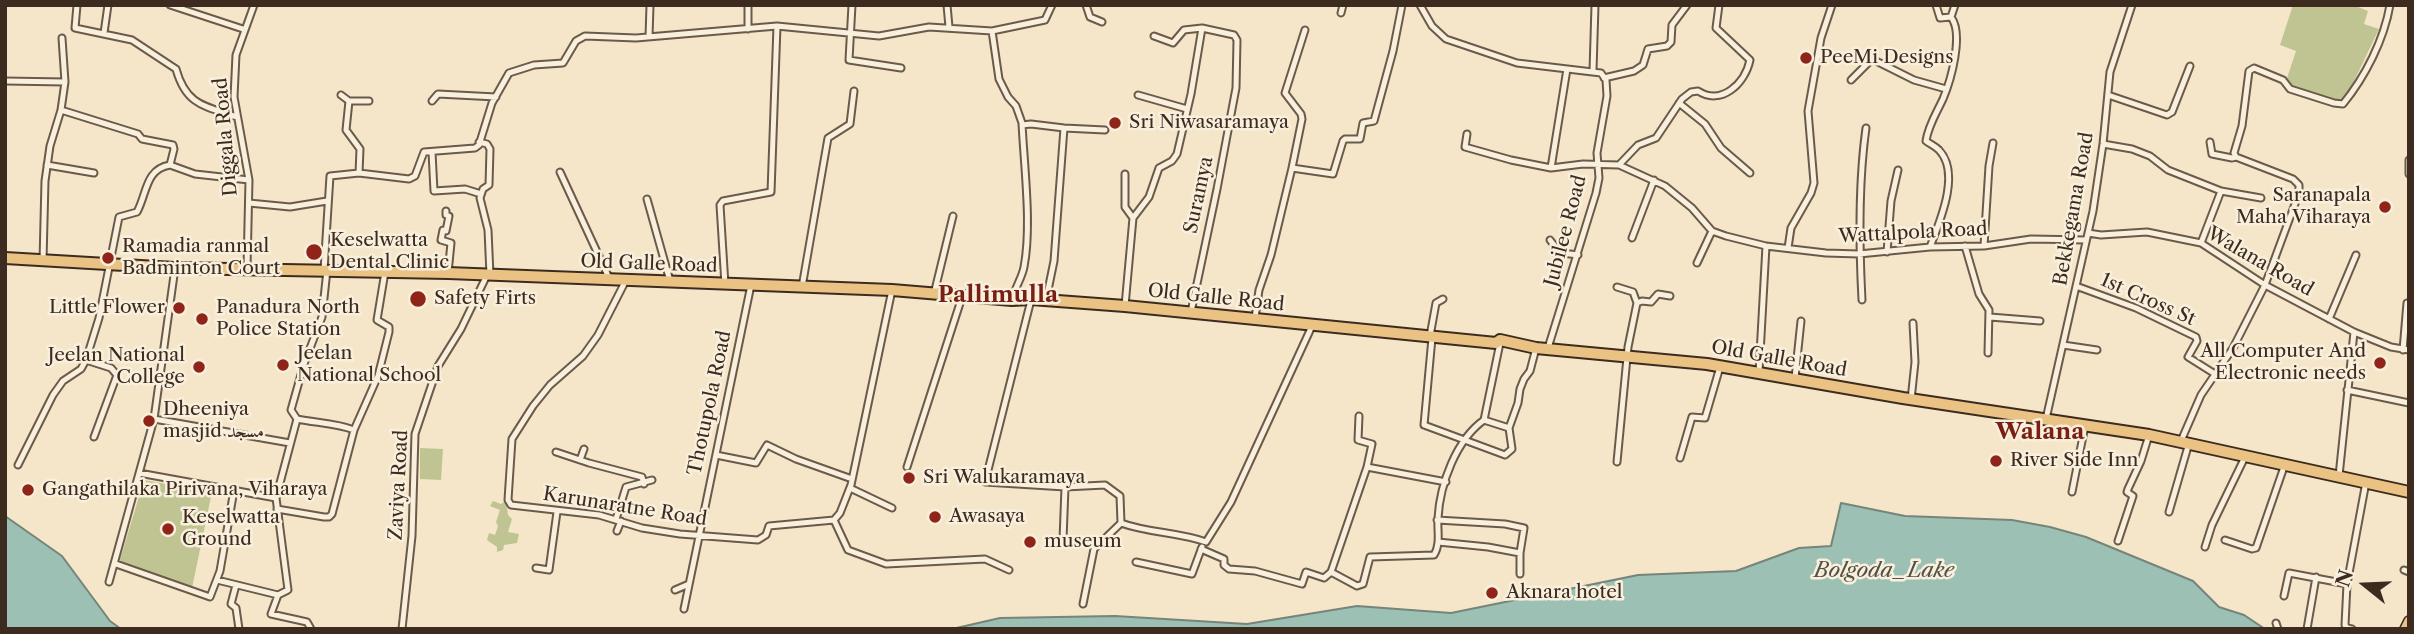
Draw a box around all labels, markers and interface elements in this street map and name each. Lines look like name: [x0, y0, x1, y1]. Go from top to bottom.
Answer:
place label: PeeMi Designs: [1820, 47, 1953, 69]
marker: PeeMi Designs: [1798, 50, 1814, 66]
street label: Diggala Road: [209, 77, 243, 197]
place label: Sri Niwasaramaya: [1129, 112, 1289, 134]
marker: Sri Niwasaramaya: [1107, 115, 1123, 131]
street label: Bekkegama Road: [2049, 130, 2099, 288]
street label: Suramya: [1180, 154, 1218, 236]
street label: Jubilee Road: [1540, 173, 1592, 289]
place label: Saranapala Maha Viharaya: [2236, 185, 2371, 229]
marker: Saranapala Maha Viharaya: [2377, 199, 2393, 215]
street label: Wattalpola Road: [1838, 218, 1988, 248]
street label: Walana Road: [2203, 222, 2317, 302]
place label: Keselwatta Dental Clinic: [330, 230, 449, 274]
place label: Ramadia ranmal Badminton Court: [122, 236, 280, 280]
marker: Keselwatta Dental Clinic: [304, 242, 324, 262]
marker: Ramadia ranmal Badminton Court: [100, 250, 116, 266]
street label: Old Galle Road: [580, 250, 718, 278]
street label: 1st Cross St: [2097, 269, 2199, 331]
street label: Old Galle Road: [1147, 279, 1285, 317]
district label: Pallimulla: [938, 281, 1058, 309]
place label: Safety Firts: [434, 288, 536, 310]
marker: Safety Firts: [408, 289, 428, 309]
place label: Little Flower: [49, 297, 165, 319]
place label: Panadura North Police Station: [216, 297, 360, 341]
marker: Little Flower: [171, 300, 187, 316]
marker: Panadura North Police Station: [194, 311, 210, 327]
street label: Thotupola Road: [684, 329, 736, 477]
street label: Old Galle Road: [1709, 336, 1849, 382]
place label: All Computer And Electronic needs: [2200, 341, 2366, 385]
place label: Jeelan National School: [297, 343, 441, 387]
place label: Jeelan National College: [48, 345, 185, 389]
marker: All Computer And Electronic needs: [2372, 355, 2388, 371]
marker: Jeelan National School: [275, 357, 291, 373]
marker: Jeelan National College: [191, 359, 207, 375]
place label: Dheeniya masjid مسجد: [163, 399, 264, 443]
marker: Dheeniya masjid مسجد: [141, 413, 157, 429]
district label: Walana: [1995, 418, 2085, 446]
street label: Zaviya Road: [385, 429, 413, 541]
place label: River Side Inn: [2010, 450, 2138, 472]
marker: River Side Inn: [1988, 453, 2004, 469]
place label: Sri Walukaramaya: [923, 467, 1086, 489]
marker: Sri Walukaramaya: [901, 470, 917, 486]
place label: Gangathilaka Pirivana, Viharaya: [42, 479, 328, 501]
marker: Gangathilaka Pirivana, Viharaya: [20, 482, 36, 498]
street label: Karunaratne Road: [541, 483, 709, 531]
place label: Awasaya: [949, 506, 1025, 528]
place label: Keselwatta Ground: [182, 507, 280, 551]
marker: Awasaya: [927, 509, 943, 525]
marker: Keselwatta Ground: [160, 521, 176, 537]
place label: museum: [1044, 531, 1122, 553]
marker: museum: [1022, 534, 1038, 550]
north arrow: [2330, 550, 2400, 620]
water label: Bolgoda_Lake: [1814, 558, 1954, 584]
text: N: [2331, 567, 2358, 590]
place label: Aknara hotel: [1506, 582, 1623, 604]
marker: Aknara hotel: [1484, 585, 1500, 601]

